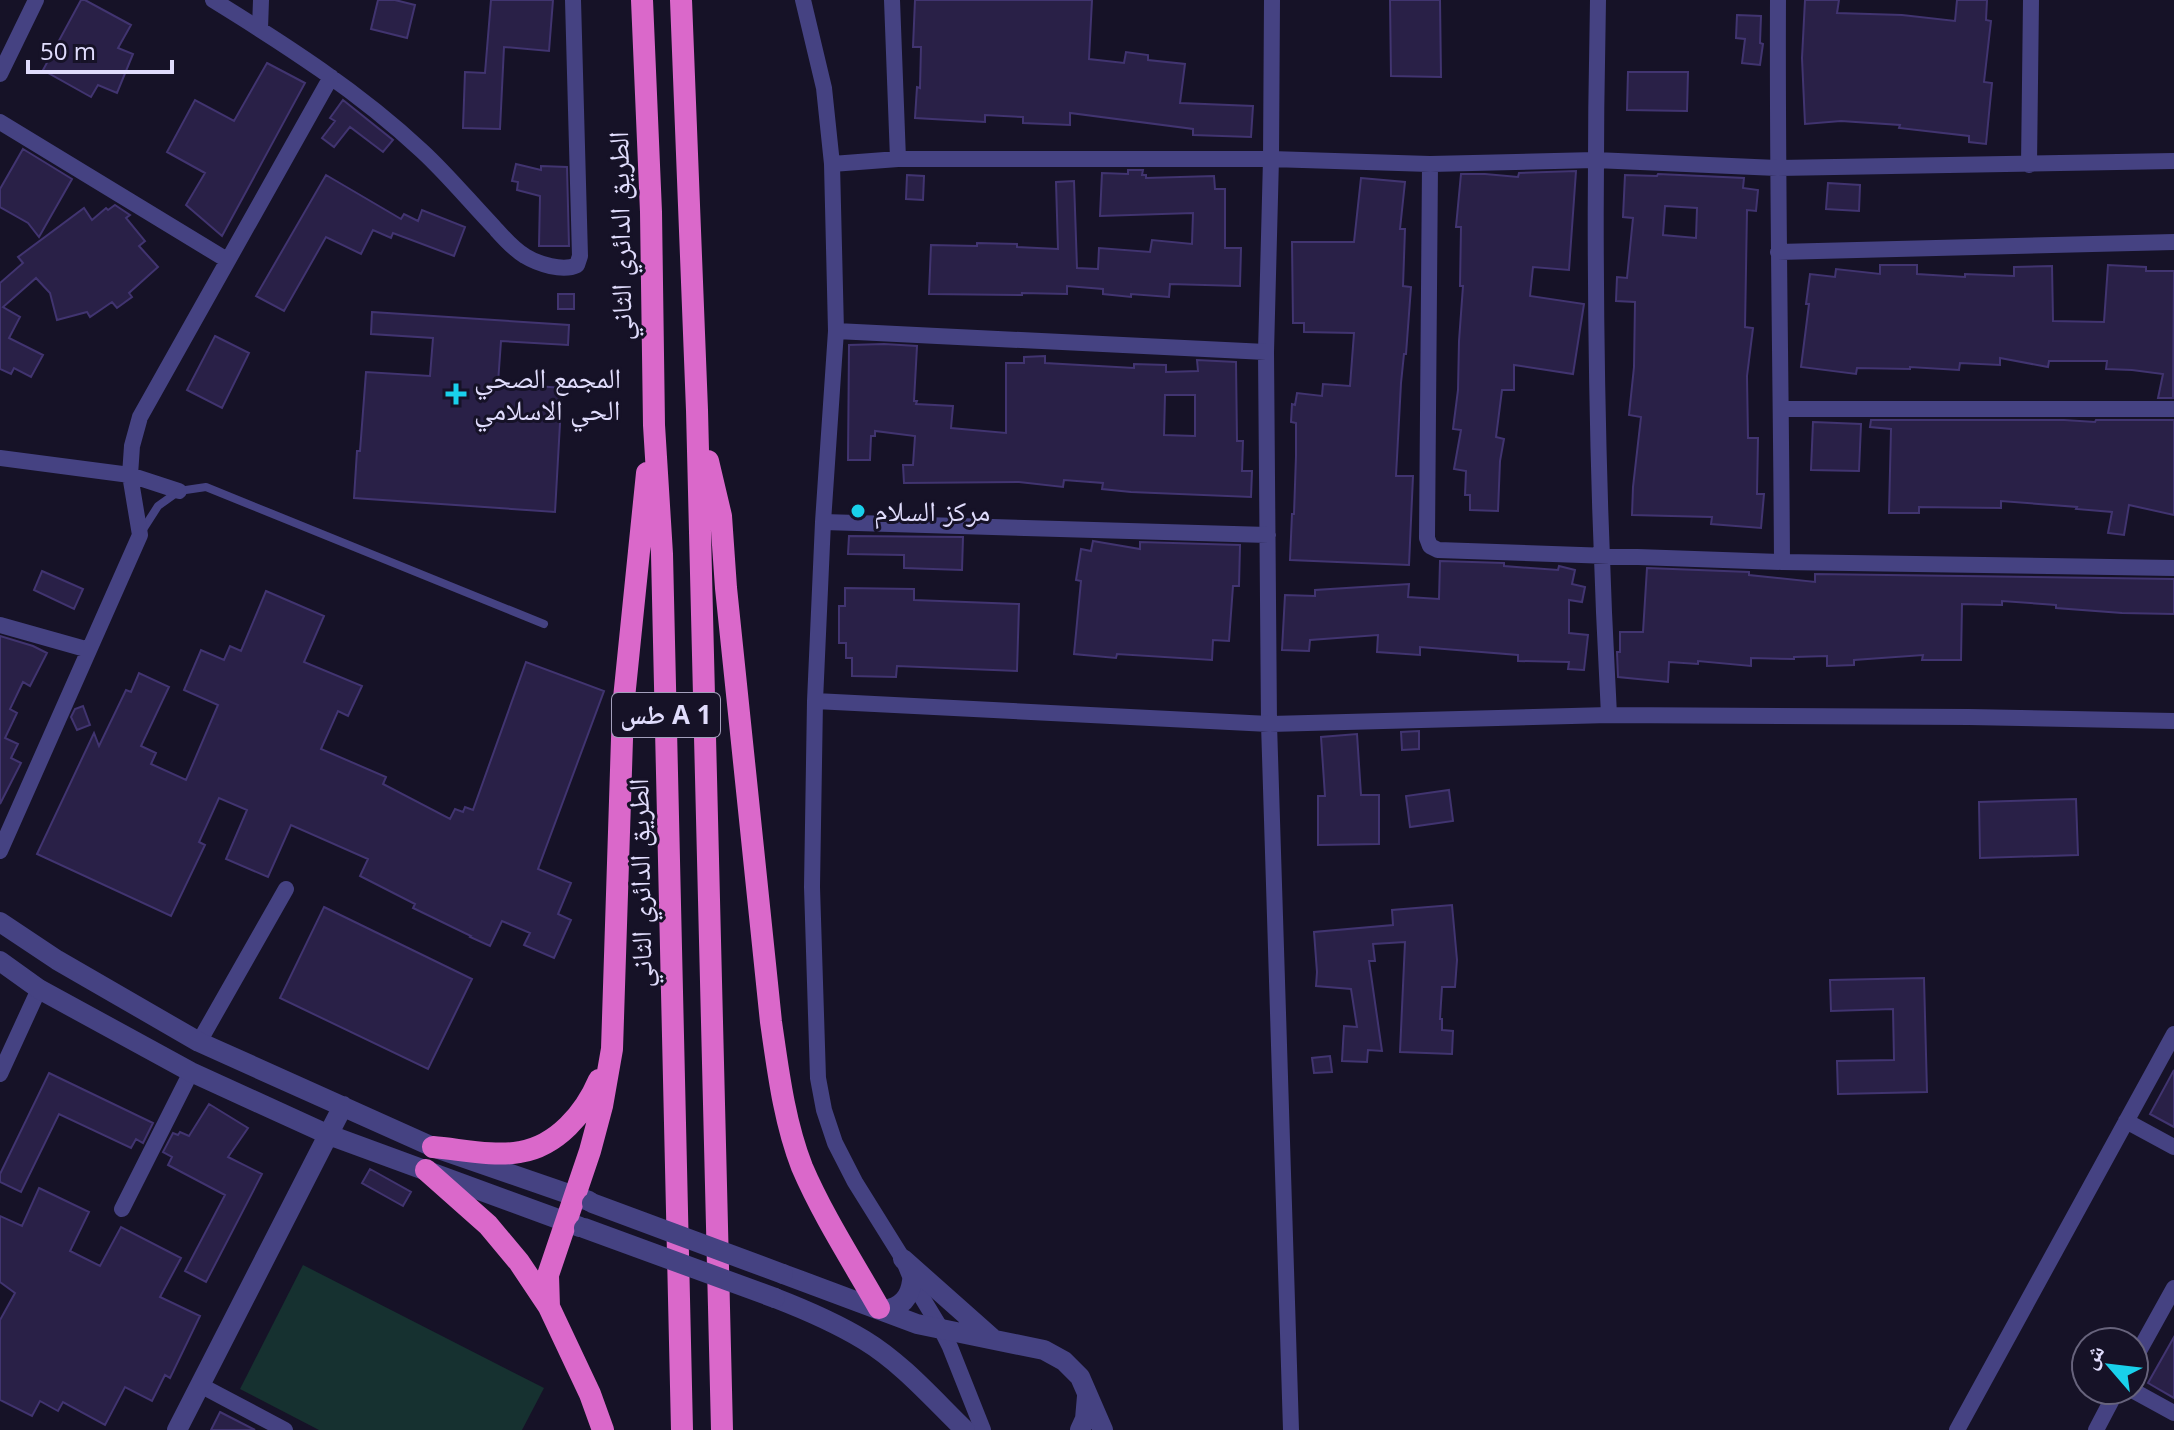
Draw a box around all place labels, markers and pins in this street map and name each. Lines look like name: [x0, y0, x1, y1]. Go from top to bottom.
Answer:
place label: المجمع الصحي الحي الاسلامي: [474, 358, 621, 433]
marker: المجمع الصحي الحي الاسلامي: [445, 383, 467, 405]
place label: مركز السلام: [874, 491, 990, 530]
marker: مركز السلام: [849, 502, 867, 520]

